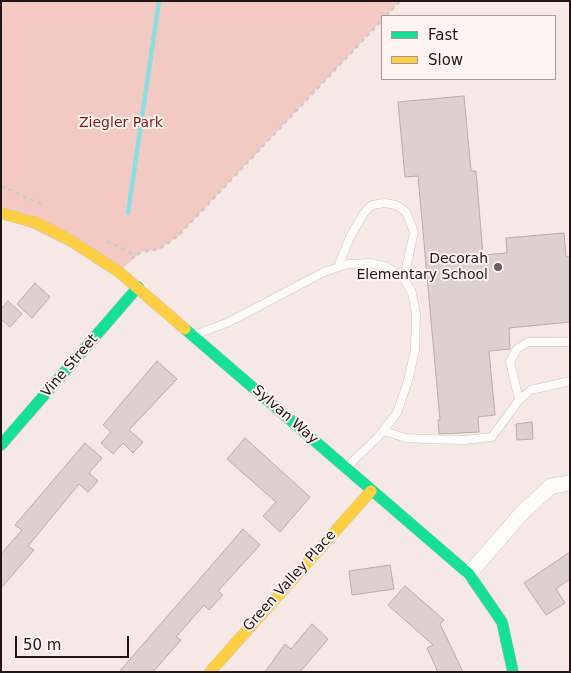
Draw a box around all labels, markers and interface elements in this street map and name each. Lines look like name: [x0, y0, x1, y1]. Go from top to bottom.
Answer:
legend: [381, 15, 556, 80]
text: Fast: [428, 26, 458, 44]
text: Slow: [428, 51, 463, 69]
park label: Ziegler Park: [79, 115, 163, 131]
place label: Decorah Elementary School: [356, 251, 488, 284]
marker: Decorah Elementary School: [492, 261, 504, 273]
street label: Vine Street: [38, 331, 102, 401]
street label: Sylvan Way: [249, 382, 321, 448]
street label: Green Valley Place: [240, 527, 340, 635]
scale bar: [18, 626, 131, 658]
text: 50 m: [23, 636, 61, 654]

